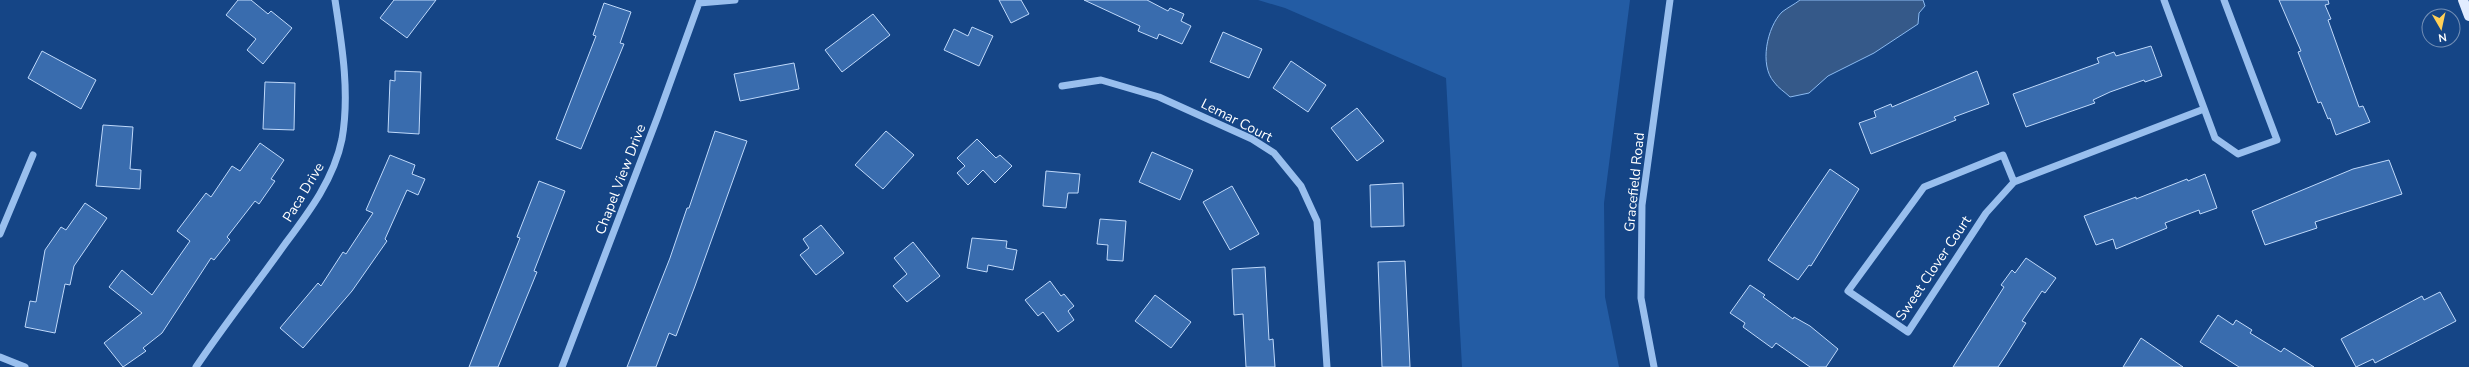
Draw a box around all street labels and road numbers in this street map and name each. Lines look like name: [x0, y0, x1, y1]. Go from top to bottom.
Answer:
street label: Lemar Court: [1198, 94, 1276, 147]
street label: Chapel View Drive: [591, 121, 650, 237]
street label: Gracefield Road: [1620, 131, 1649, 233]
street label: Paca Drive: [278, 159, 329, 226]
street label: Sweet Clover Court: [1891, 212, 1976, 324]

